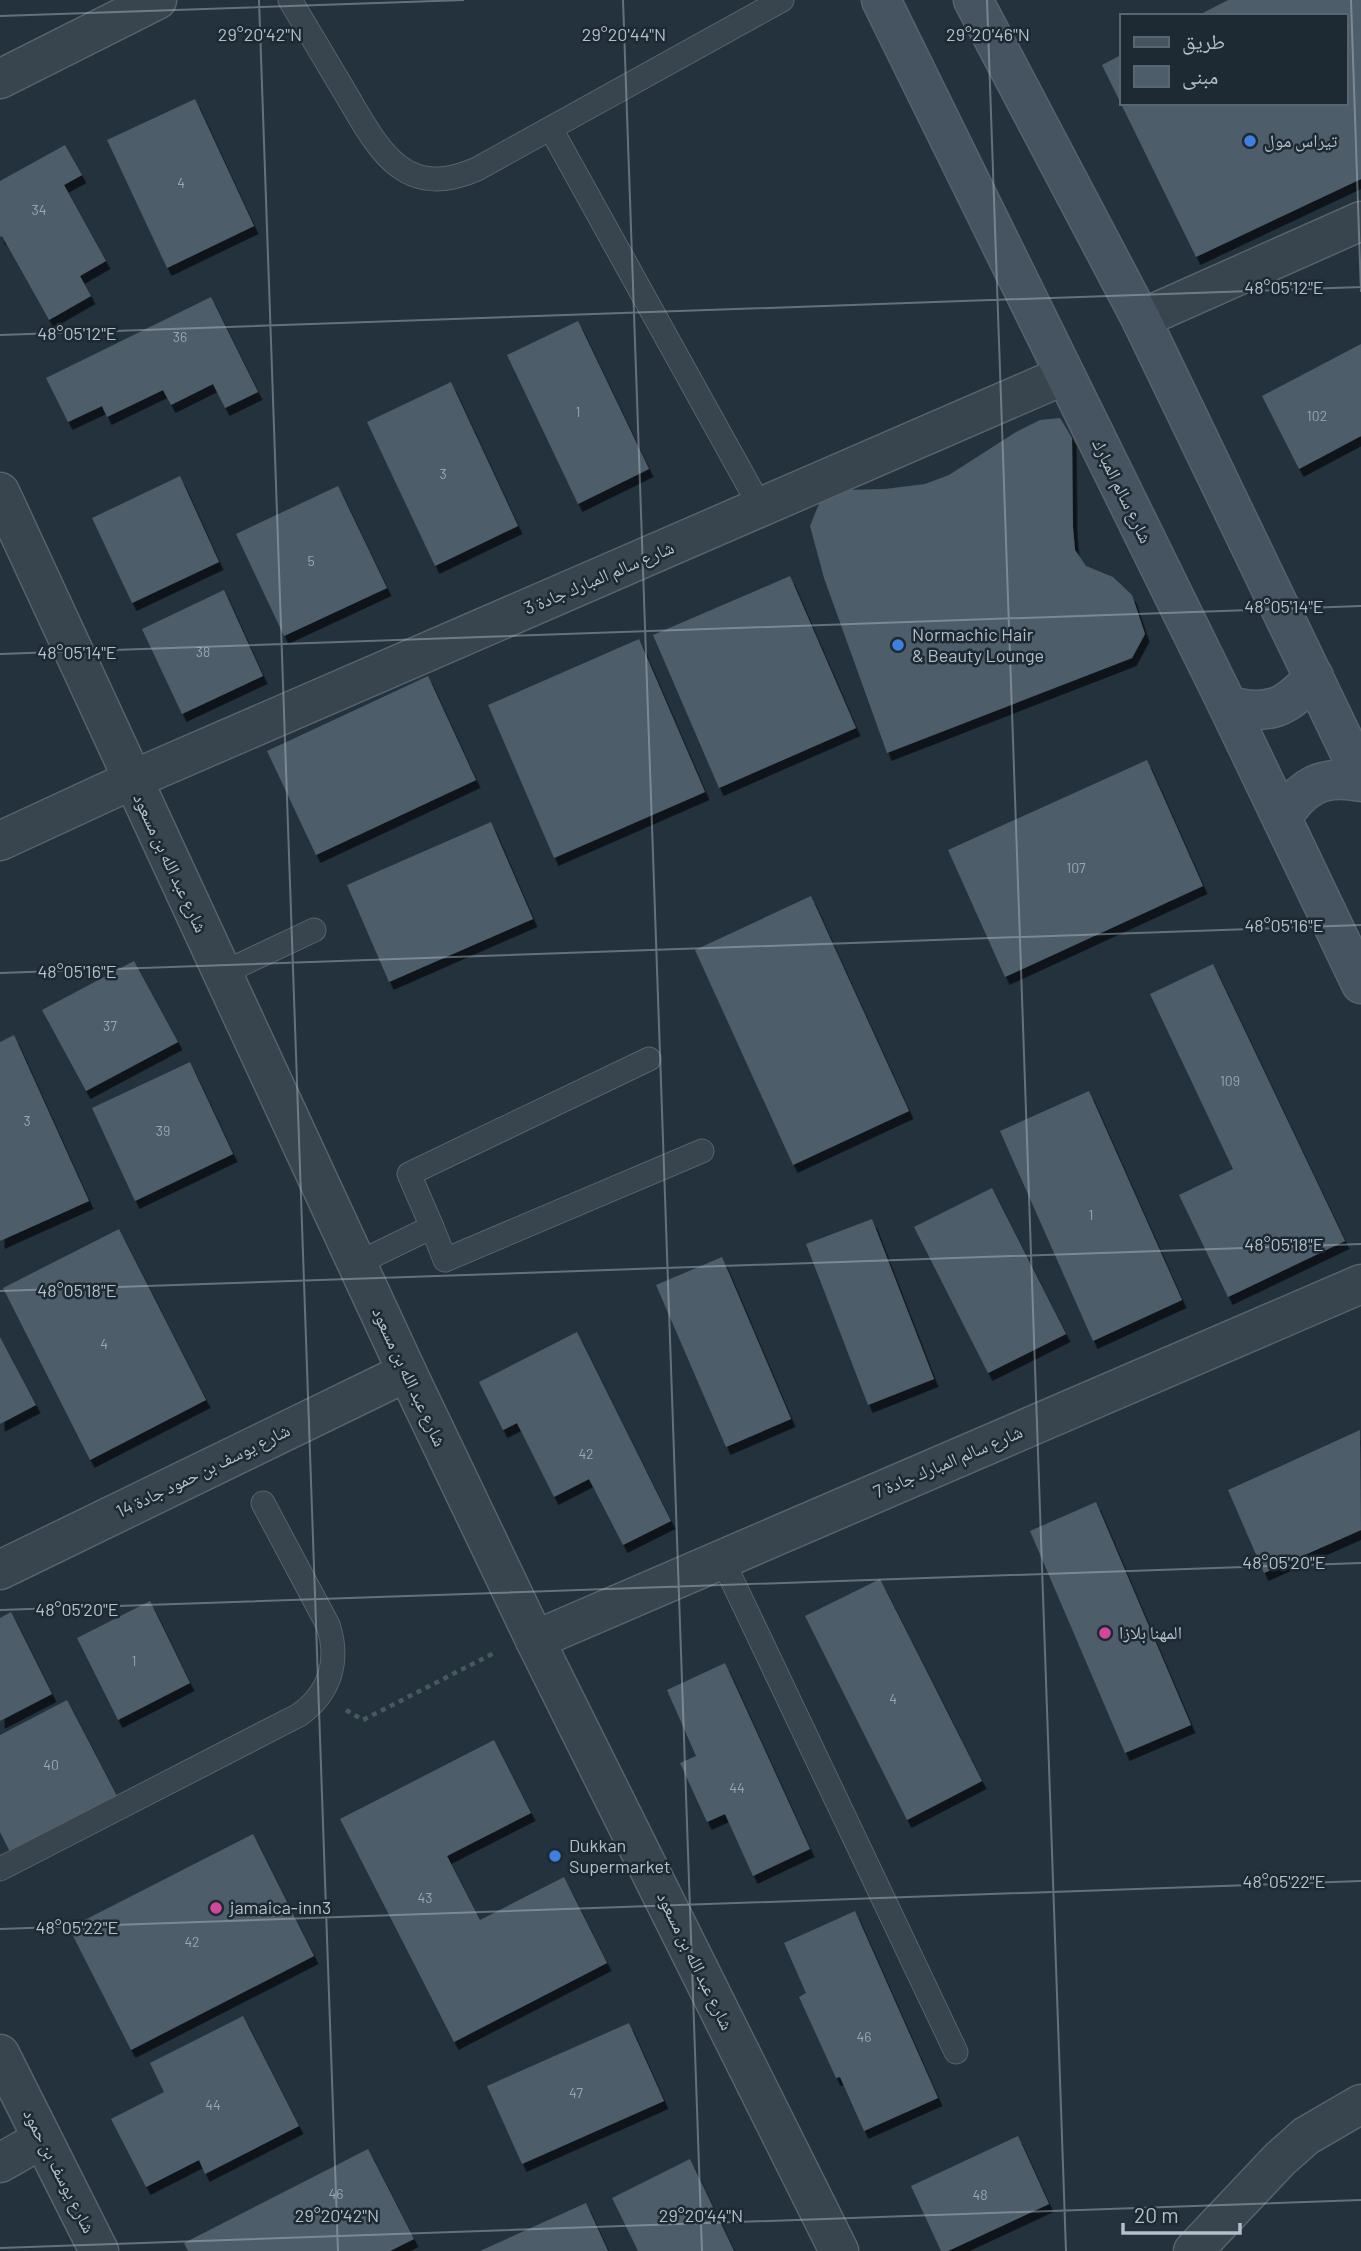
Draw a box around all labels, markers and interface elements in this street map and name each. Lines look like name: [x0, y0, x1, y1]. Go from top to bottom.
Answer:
legend: [1120, 14, 1347, 105]
text: 29°20'42"N: [218, 23, 302, 45]
text: 29°20'44"N: [582, 23, 666, 45]
text: 29°20'46"N: [946, 23, 1030, 45]
text: طريق: [1182, 28, 1225, 55]
text: مبنى: [1182, 63, 1218, 90]
place label: تيراس مول: [1264, 129, 1337, 152]
marker: تيراس مول: [1242, 133, 1258, 149]
house number: 4: [177, 174, 185, 191]
house number: 34: [32, 201, 46, 218]
text: 48°05'12"E: [1244, 276, 1324, 298]
text: 48°05'12"E: [37, 322, 117, 344]
house number: 36: [173, 328, 187, 345]
house number: 1: [576, 403, 580, 420]
house number: 102: [1307, 407, 1327, 424]
street label: شارع سالم المبارك: [1086, 435, 1158, 547]
house number: 3: [439, 465, 447, 482]
street label: شارع سالم المبارك جادة 3: [520, 536, 678, 620]
house number: 5: [307, 552, 315, 569]
text: 48°05'14"E: [1244, 595, 1324, 617]
place label: Normachic Hair & Beauty Lounge: [912, 623, 1044, 666]
marker: Normachic Hair & Beauty Lounge: [890, 637, 906, 653]
text: 48°05'14"E: [37, 641, 117, 663]
house number: 38: [196, 643, 210, 660]
street label: شارع عبد الله بن مسعود: [128, 789, 213, 936]
house number: 107: [1066, 859, 1086, 876]
text: 48°05'16"E: [1244, 914, 1324, 936]
text: 48°05'16"E: [37, 960, 117, 982]
house number: 37: [103, 1017, 117, 1034]
house number: 109: [1220, 1072, 1240, 1089]
house number: 3: [23, 1112, 31, 1129]
house number: 39: [156, 1122, 170, 1139]
house number: 1: [1089, 1206, 1093, 1223]
text: 48°05'18"E: [1244, 1233, 1324, 1255]
text: 48°05'18"E: [37, 1279, 117, 1301]
street label: شارع عبد الله بن مسعود: [367, 1303, 452, 1450]
house number: 4: [100, 1335, 108, 1352]
street label: شارع يوسف بن حمود جادة 14: [112, 1418, 293, 1523]
street label: شارع سالم المبارك جادة 7: [870, 1420, 1026, 1504]
house number: 42: [578, 1445, 594, 1462]
text: 48°05'20"E: [1242, 1551, 1326, 1573]
text: 48°05'20"E: [35, 1598, 119, 1620]
place label: المهنا بلازا: [1119, 1621, 1182, 1644]
marker: المهنا بلازا: [1097, 1625, 1113, 1641]
house number: 1: [132, 1652, 136, 1669]
house number: 4: [889, 1690, 897, 1707]
house number: 40: [43, 1756, 59, 1773]
house number: 44: [729, 1779, 745, 1796]
place label: Dukkan Supermarket: [569, 1834, 670, 1877]
marker: Dukkan Supermarket: [547, 1848, 563, 1864]
text: 48°05'22"E: [1243, 1870, 1325, 1892]
street label: شارع عبد الله بن مسعود: [652, 1888, 739, 2034]
house number: 43: [418, 1889, 432, 1906]
place label: jamaica-inn3: [229, 1896, 331, 1918]
marker: jamaica-inn3: [208, 1900, 224, 1916]
text: 48°05'22"E: [36, 1916, 118, 1938]
house number: 42: [184, 1933, 200, 1950]
house number: 46: [857, 2028, 871, 2045]
house number: 47: [569, 2084, 583, 2101]
house number: 44: [205, 2096, 221, 2113]
street label: شارع يوسف بن حمود: [18, 2105, 101, 2237]
house number: 46: [329, 2185, 343, 2202]
house number: 48: [972, 2186, 988, 2203]
scale bar: [1123, 2192, 1240, 2236]
text: 20 m: [1134, 2202, 1179, 2227]
text: 29°20'42"N: [295, 2204, 379, 2226]
text: 29°20'44"N: [659, 2204, 743, 2226]

